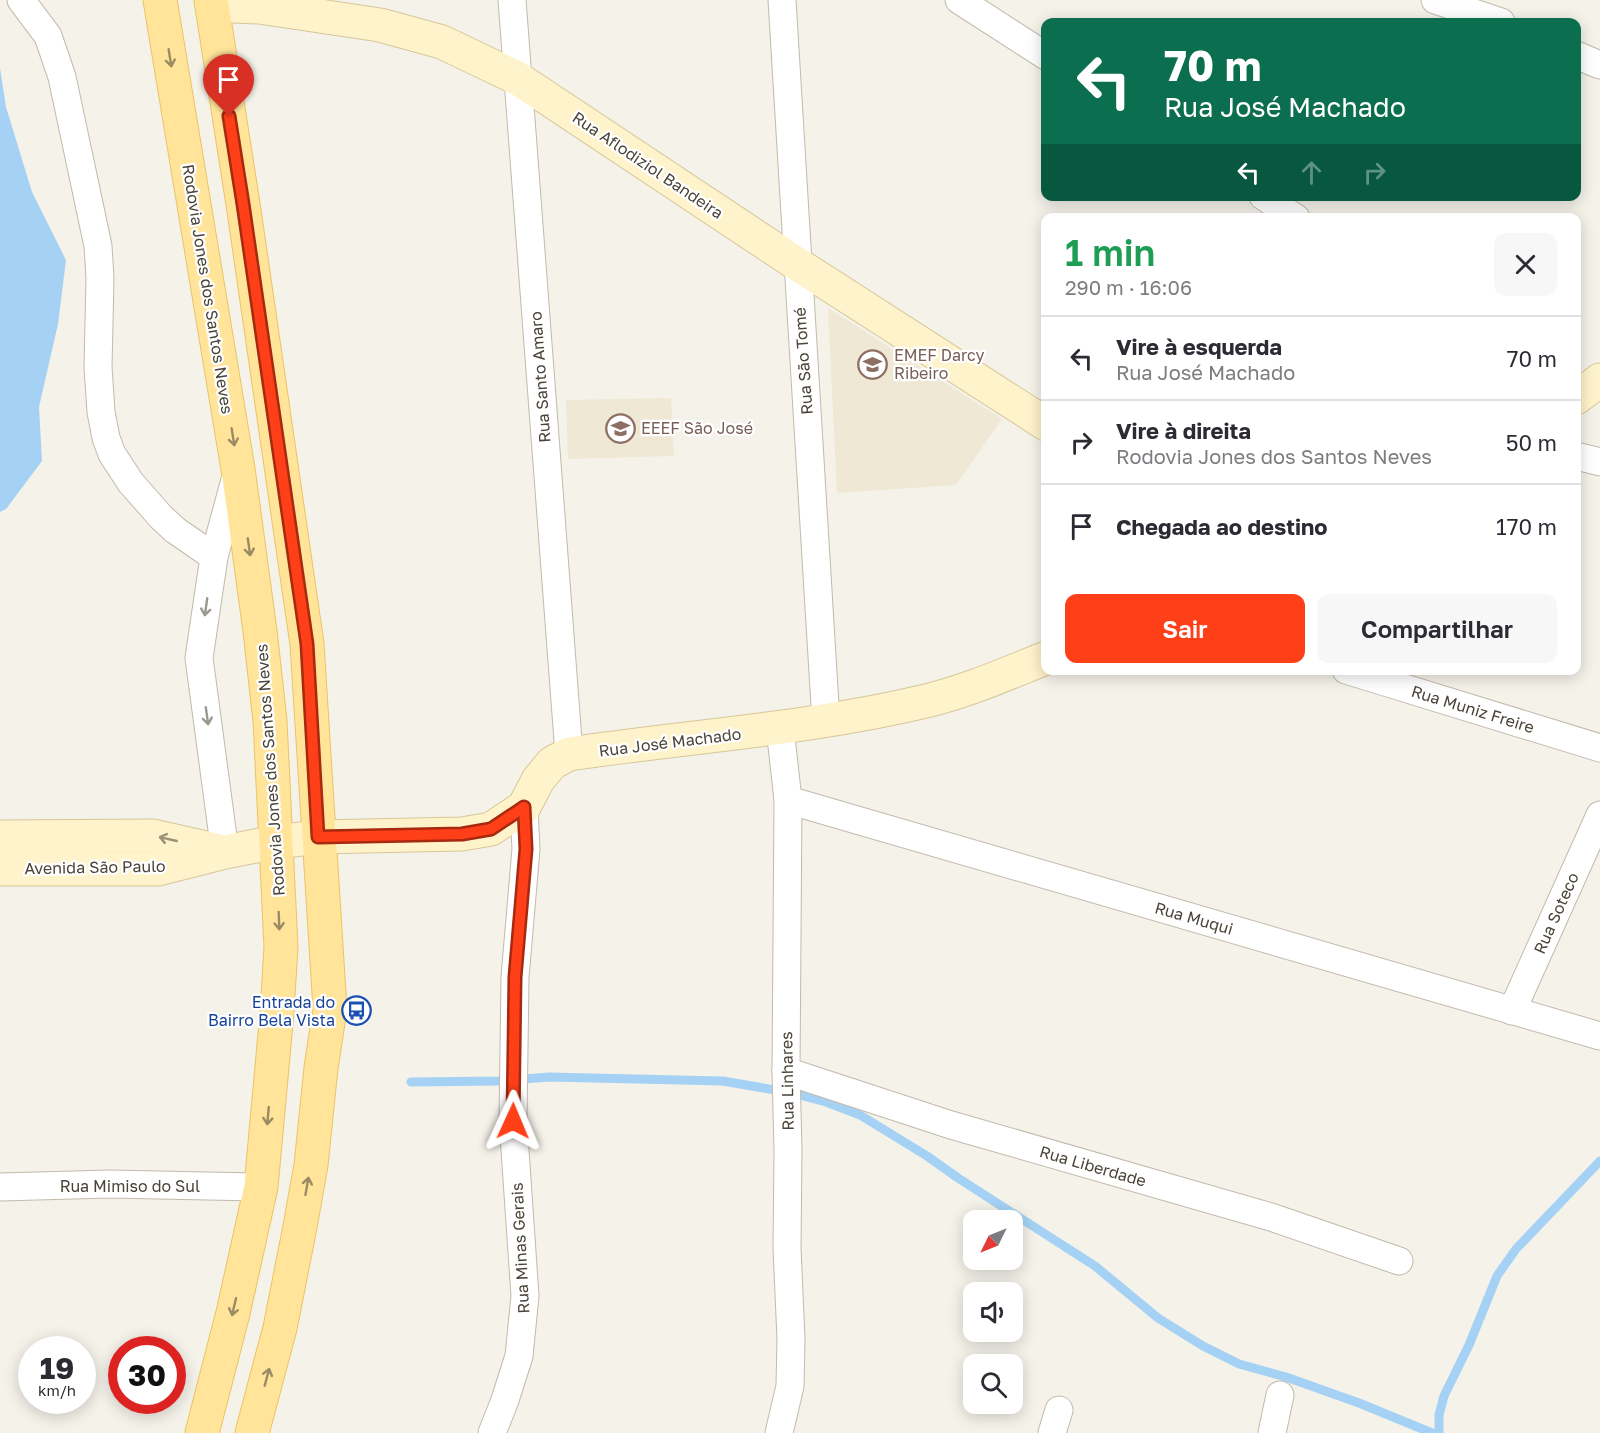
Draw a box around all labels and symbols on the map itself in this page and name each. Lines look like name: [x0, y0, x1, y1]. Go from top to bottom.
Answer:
one-way arrow: [165, 47, 176, 67]
pin: [203, 54, 254, 116]
street label: Rua Aflodiziol Bandeira: [569, 107, 727, 223]
street label: Rodovia Jones dos Santos Neves: [178, 163, 238, 415]
street label: Rua São Tomé: [789, 307, 817, 415]
street label: Rua Santo Amaro: [525, 311, 555, 443]
place label: EMEF Darcy Ribeiro: [894, 345, 985, 383]
school or university icon: EMEF Darcy Ribeiro: [857, 348, 889, 380]
school or university icon: EEEF São José: [604, 412, 636, 444]
place label: EEEF São José: [641, 418, 753, 438]
one-way arrow: [227, 426, 238, 446]
one-way arrow: [244, 537, 255, 557]
one-way arrow: [201, 597, 212, 617]
street label: Rodovia Jones dos Santos Neves: [251, 643, 289, 897]
street label: Rua Muniz Freire: [1409, 681, 1537, 737]
one-way arrow: [201, 706, 212, 726]
street label: Rua José Machado: [598, 723, 742, 761]
one-way arrow: [159, 832, 178, 844]
street label: Avenida São Paulo: [24, 856, 166, 878]
street label: Rua Soteco: [1529, 869, 1583, 957]
street label: Rua Muqui: [1153, 897, 1235, 939]
one-way arrow: [274, 911, 285, 931]
place label: Entrada do Bairro Bela Vista: [208, 992, 335, 1030]
bus stop icon: Entrada do Bairro Bela Vista: [340, 995, 372, 1027]
street label: Rua Linhares: [776, 1031, 798, 1131]
position arrow: [481, 1089, 545, 1153]
one-way arrow: [262, 1105, 273, 1125]
street label: Rua Liberdade: [1037, 1141, 1149, 1191]
street label: Rua Mimiso do Sul: [60, 1176, 200, 1196]
one-way arrow: [302, 1176, 313, 1196]
street label: Rua Minas Gerais: [507, 1182, 533, 1314]
north arrow: [963, 1210, 1023, 1270]
one-way arrow: [228, 1298, 240, 1317]
speed limit sign: 30: [108, 1336, 186, 1414]
one-way arrow: [262, 1367, 273, 1386]

